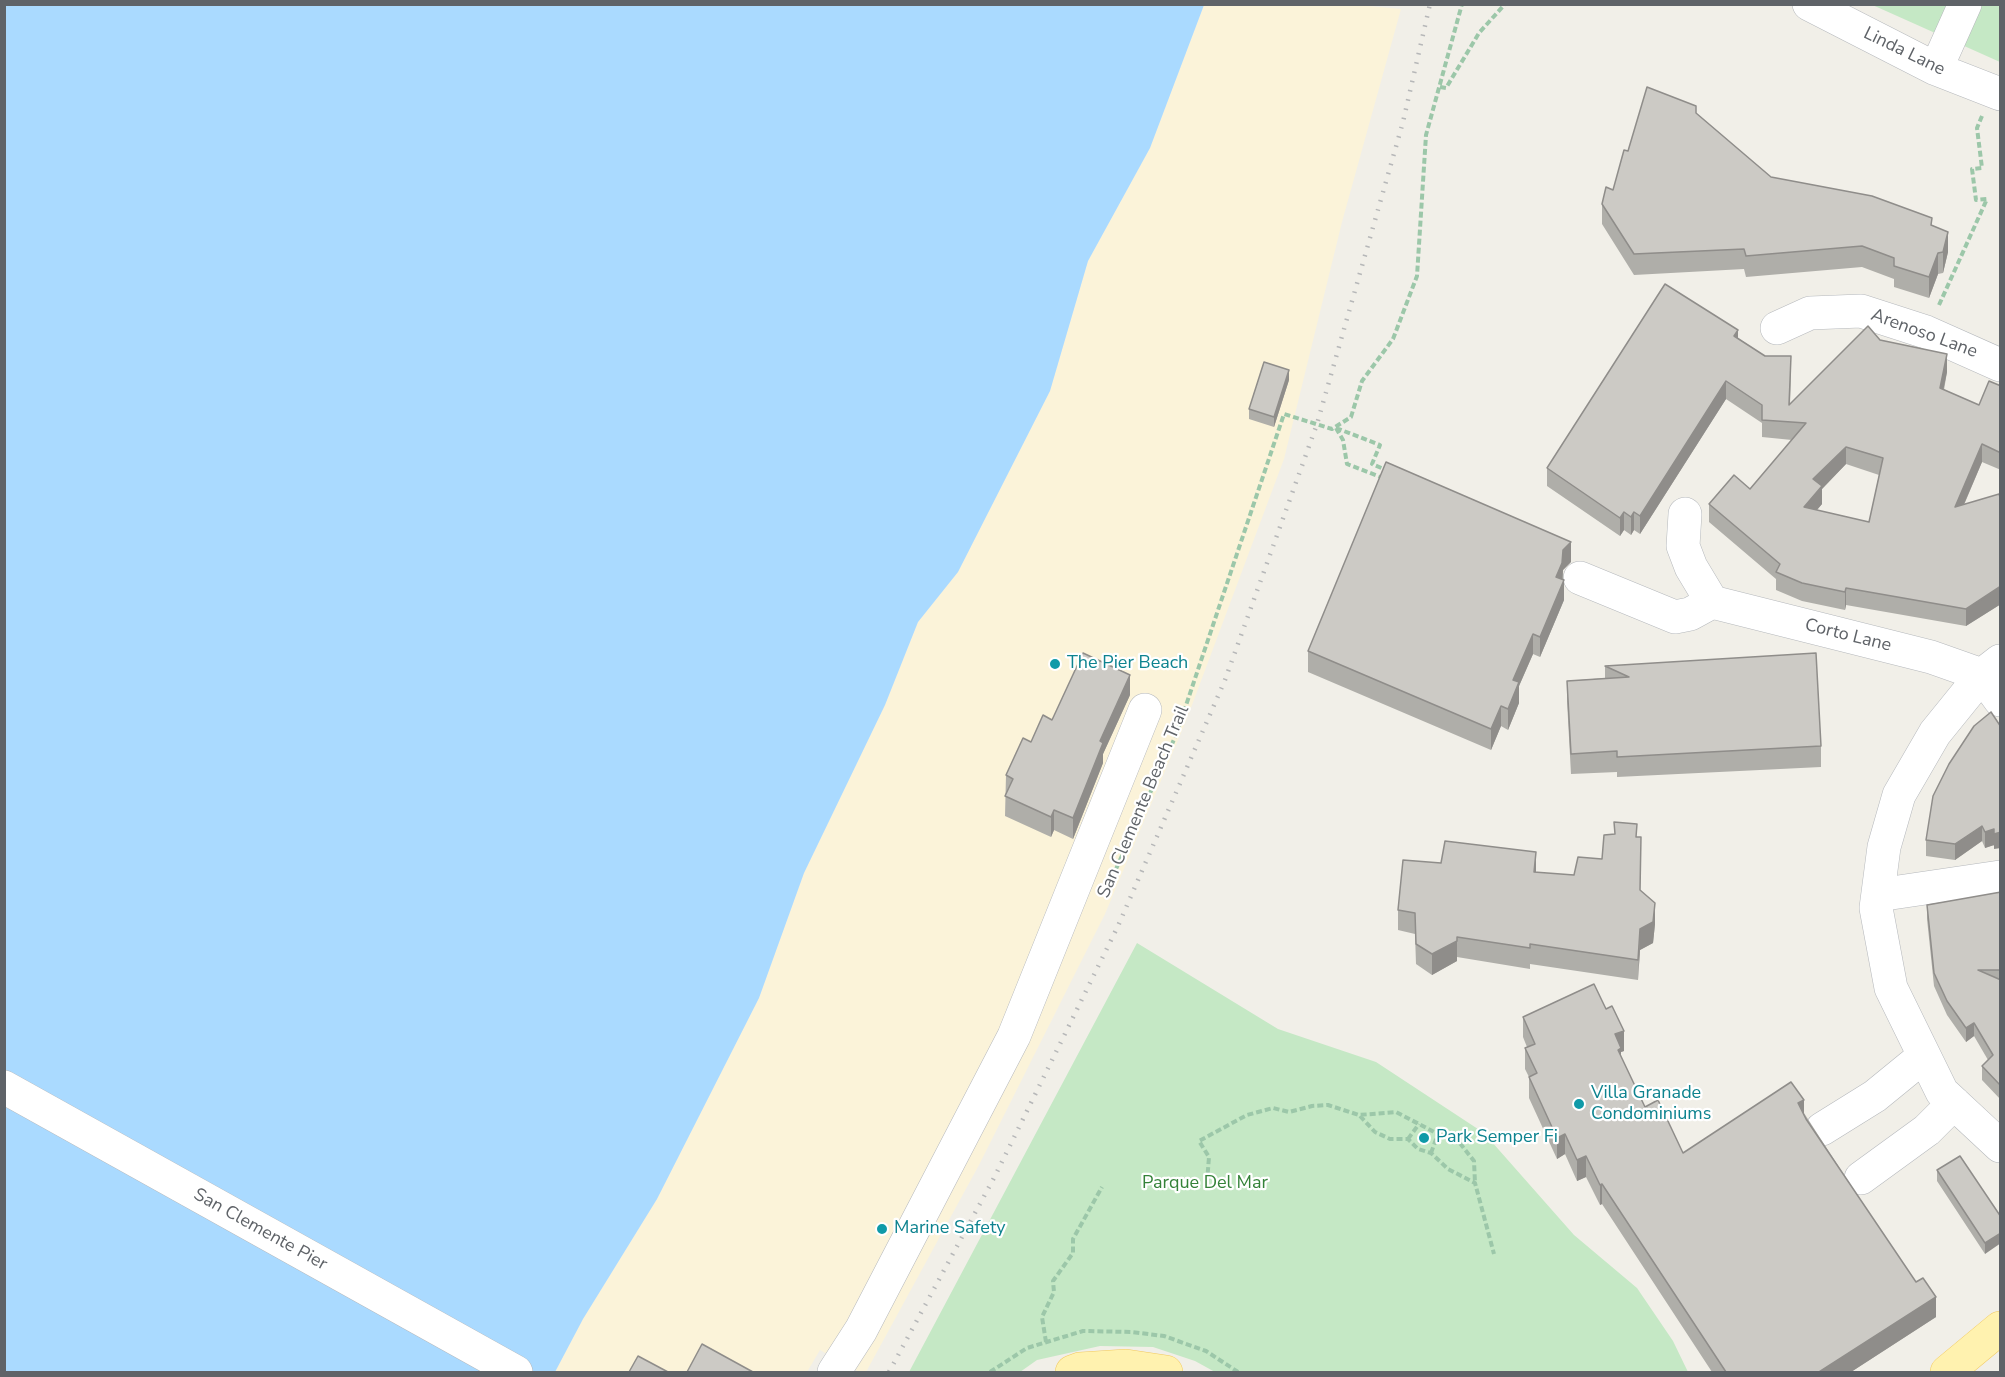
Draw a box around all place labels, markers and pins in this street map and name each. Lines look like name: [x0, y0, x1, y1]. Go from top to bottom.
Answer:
place label: The Pier Beach: [1067, 653, 1188, 675]
marker: The Pier Beach: [1048, 657, 1062, 671]
place label: Villa Granade Condominiums: [1591, 1083, 1711, 1126]
marker: Villa Granade Condominiums: [1572, 1097, 1586, 1111]
place label: Park Semper Fi: [1436, 1127, 1558, 1149]
marker: Park Semper Fi: [1417, 1131, 1431, 1145]
place label: Marine Safety: [894, 1218, 1006, 1240]
marker: Marine Safety: [875, 1222, 889, 1236]

